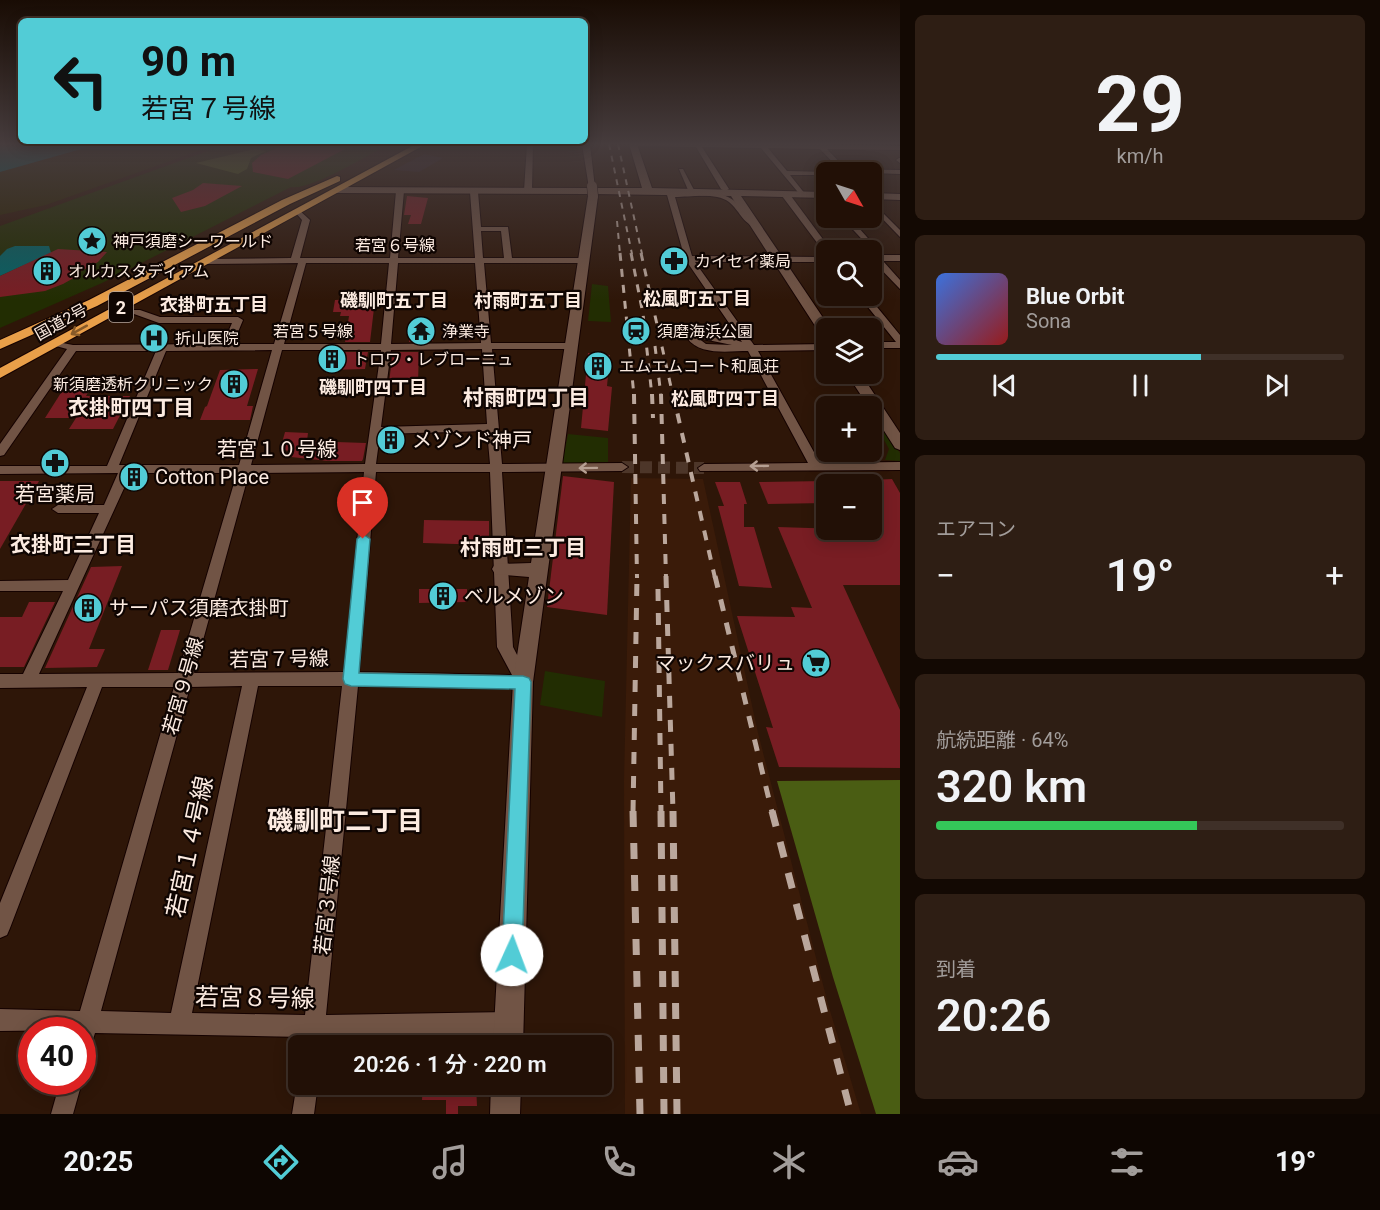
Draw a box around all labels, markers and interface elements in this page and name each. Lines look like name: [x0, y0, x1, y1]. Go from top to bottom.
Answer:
text: 90 m: [141, 37, 236, 86]
icon: left: [42, 42, 120, 120]
text: 29: [1095, 59, 1185, 150]
text: 若宮７号線: [141, 93, 276, 125]
text: km/h: [1117, 144, 1163, 168]
north arrow: [816, 162, 882, 228]
map controls: [816, 162, 882, 540]
place icon: 神戸須磨シーワールド: [76, 225, 108, 257]
place label: 神戸須磨シーワールド: [113, 232, 273, 251]
street label: 若宮６号線: [355, 236, 435, 255]
button: search: [816, 240, 882, 306]
pharmacy icon: カイセイ薬局: [658, 245, 690, 277]
place label: カイセイ薬局: [695, 252, 791, 271]
building icon: オルカスタディアム: [31, 255, 63, 287]
place label: オルカスタディアム: [68, 262, 209, 281]
text: Blue Orbit: [1026, 284, 1124, 309]
district label: 松風町五丁目: [643, 288, 751, 309]
district label: 磯馴町五丁目: [340, 290, 448, 311]
district label: 村雨町五丁目: [474, 290, 582, 311]
road number: 2: [109, 292, 133, 322]
district label: 衣掛町五丁目: [160, 294, 268, 315]
street label: 国道2号: [31, 300, 91, 344]
text: Sona: [1026, 309, 1071, 333]
temple icon: 浄業寺: [405, 315, 437, 347]
station icon: 須磨海浜公園: [620, 315, 652, 347]
button: layers: [816, 318, 882, 384]
hospital icon: 折山医院: [138, 322, 170, 354]
street label: 若宮５号線: [273, 322, 353, 341]
place label: 浄業寺: [442, 322, 490, 341]
place label: 須磨海浜公園: [657, 322, 753, 341]
one-way arrow: [71, 325, 89, 336]
place label: 折山医院: [175, 329, 239, 348]
building icon: トロワ・レブローニュ: [316, 343, 348, 375]
place label: トロワ・レブローニュ: [353, 350, 513, 369]
building icon: エムエムコート和風荘: [582, 350, 614, 382]
place label: エムエムコート和風荘: [619, 357, 779, 376]
building icon: 新須磨透析クリニック: [218, 368, 250, 400]
icon: previous: [988, 369, 1021, 402]
icon: pause: [1124, 369, 1157, 402]
icon: next: [1260, 369, 1293, 402]
place label: 新須磨透析クリニック: [53, 375, 213, 394]
district label: 磯馴町四丁目: [319, 377, 427, 398]
district label: 村雨町四丁目: [463, 386, 589, 410]
district label: 松風町四丁目: [671, 388, 779, 409]
district label: 衣掛町四丁目: [68, 396, 194, 420]
button: +: [816, 396, 882, 462]
building icon: メゾンド神戸: [375, 424, 407, 456]
place label: メゾンド神戸: [412, 428, 532, 452]
street label: 若宮１０号線: [217, 437, 337, 461]
pharmacy icon: 若宮薬局: [39, 447, 71, 479]
building icon: Cotton Place: [118, 461, 150, 493]
one-way arrow: [750, 461, 770, 472]
one-way arrow: [578, 462, 598, 474]
place label: Cotton Place: [155, 465, 269, 489]
button: −: [816, 474, 882, 540]
pin: [337, 477, 388, 539]
place label: 若宮薬局: [15, 482, 95, 506]
icon: arrive: [346, 486, 379, 519]
text: エアコン: [936, 517, 1016, 541]
district label: 衣掛町三丁目: [10, 533, 136, 557]
district label: 村雨町三丁目: [460, 536, 586, 560]
text: 19°: [1106, 549, 1174, 602]
text: −: [936, 556, 955, 595]
text: +: [1325, 556, 1344, 595]
building icon: ベルメゾン: [427, 580, 459, 612]
place label: ベルメゾン: [464, 584, 564, 608]
building icon: サーパス須磨衣掛町: [72, 592, 104, 624]
place label: サーパス須磨衣掛町: [109, 596, 289, 620]
street label: 若宮９号線: [158, 635, 208, 737]
street label: 若宮７号線: [229, 646, 329, 672]
supermarket icon: マックスバリュ: [800, 647, 832, 679]
place label: マックスバリュ: [656, 651, 795, 675]
text: 航続距離 · 64%: [936, 728, 1068, 752]
text: 320 km: [936, 760, 1087, 813]
street label: 若宮１４号線: [161, 774, 219, 920]
district label: 磯馴町二丁目: [267, 806, 423, 836]
street label: 若宮３号線: [310, 854, 344, 956]
position arrow: [480, 923, 544, 987]
text: 到着: [936, 957, 976, 981]
street label: 若宮８号線: [195, 983, 315, 1013]
text: 20:26: [936, 989, 1051, 1042]
speed limit sign: 40: [18, 1017, 96, 1095]
text: 20:26 · 1 分 · 220 m: [353, 1052, 547, 1077]
icon: directions: [260, 1141, 302, 1183]
icon: music: [429, 1141, 471, 1183]
icon: phone: [598, 1141, 640, 1183]
icon: climate: [768, 1141, 810, 1183]
icon: car: [937, 1141, 979, 1183]
icon: filters: [1106, 1141, 1148, 1183]
text: 20:25: [64, 1146, 133, 1178]
text: 19°: [1275, 1146, 1316, 1178]

